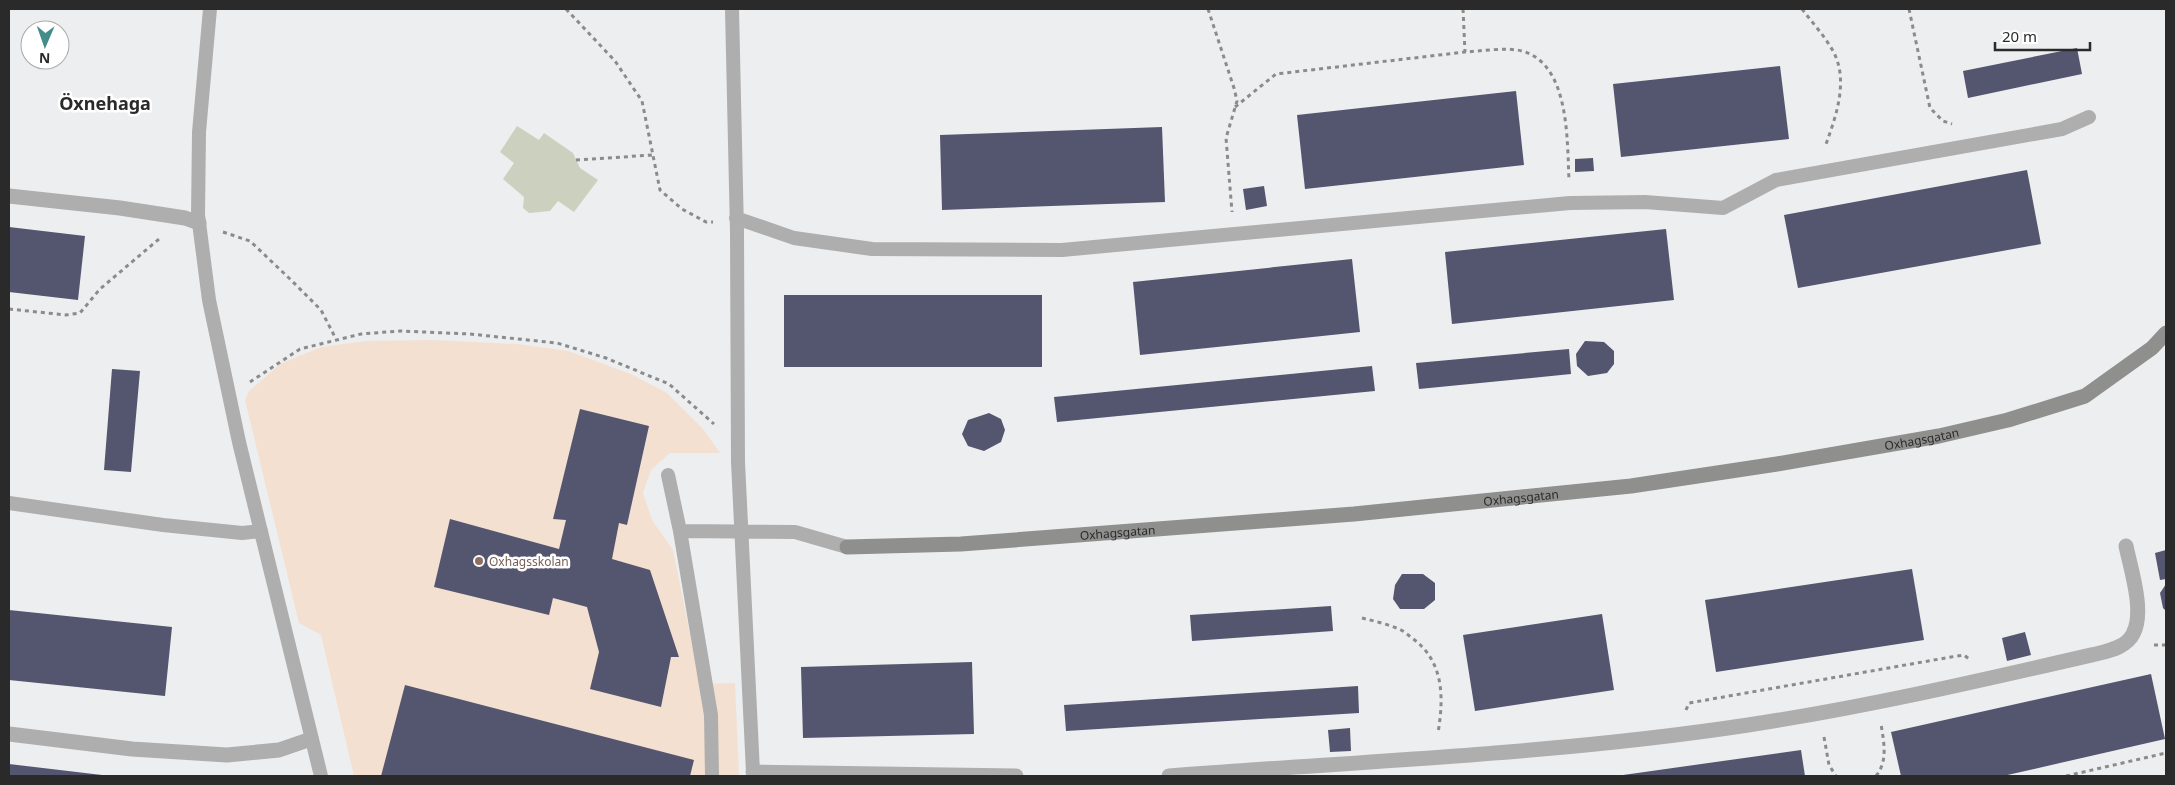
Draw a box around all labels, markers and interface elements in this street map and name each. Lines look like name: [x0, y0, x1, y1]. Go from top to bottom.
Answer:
north arrow: [20, 20, 70, 70]
scale bar: [1995, 20, 2090, 52]
text: 20 m: [2002, 26, 2037, 46]
text: N: [39, 49, 51, 68]
district label: Öxnehaga: [59, 91, 151, 115]
street label: Oxhagsgatan: [1883, 423, 1961, 454]
street label: Oxhagsgatan: [1482, 485, 1559, 509]
street label: Oxhagsgatan: [1079, 521, 1156, 543]
place label: Oxhagsskolan: [489, 553, 569, 570]
marker: Oxhagsskolan: [473, 555, 485, 567]

